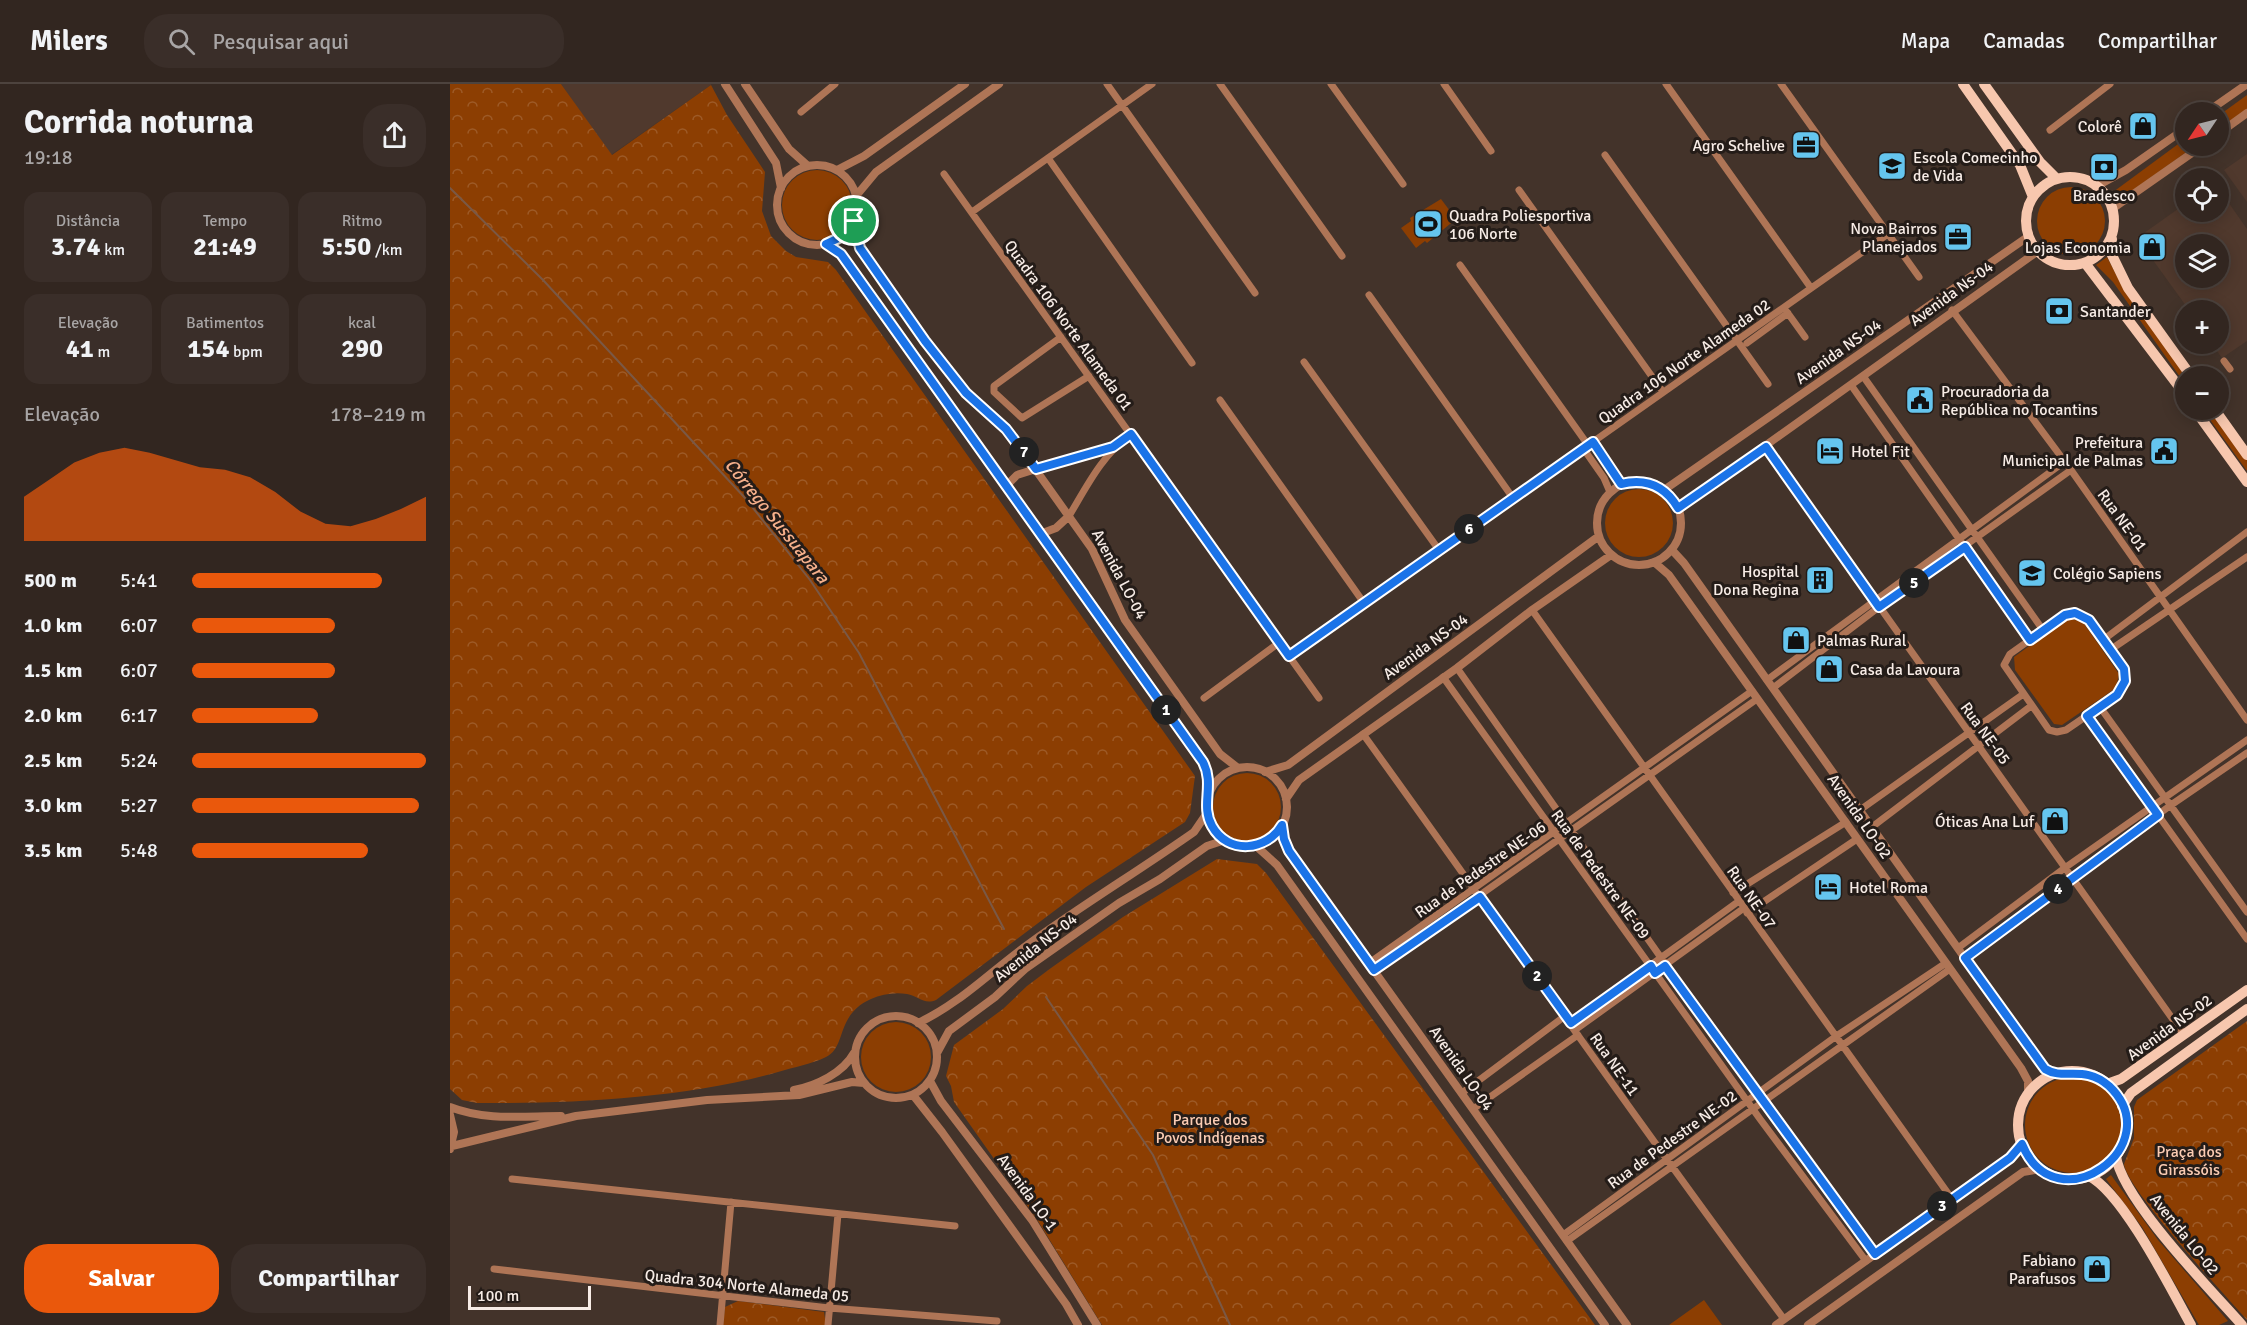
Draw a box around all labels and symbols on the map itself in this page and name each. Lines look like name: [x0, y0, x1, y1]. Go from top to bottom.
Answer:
north arrow: [2175, 102, 2229, 156]
shop icon: Colorê: [2127, 110, 2159, 142]
place label: Colorê: [2078, 117, 2122, 137]
office icon: Agro Schelive: [1790, 129, 1822, 161]
place label: Agro Schelive: [1692, 136, 1785, 156]
place label: Escola Comecinho de Vida: [1913, 148, 2038, 186]
school or university icon: Escola Comecinho de Vida: [1876, 150, 1908, 182]
bank icon: Bradesco: [2088, 151, 2120, 183]
place label: Bradesco: [2073, 186, 2135, 206]
pin: [828, 195, 879, 246]
place label: Quadra Poliesportiva 106 Norte: [1449, 206, 1591, 244]
sports icon: Quadra Poliesportiva 106 Norte: [1412, 208, 1444, 240]
place label: Nova Bairros Planejados: [1850, 219, 1937, 257]
office icon: Nova Bairros Planejados: [1942, 221, 1974, 253]
shop icon: Lojas Economia: [2136, 231, 2168, 263]
street label: Quadra 106 Norte Alameda 01: [1000, 237, 1137, 415]
place label: Lojas Economia: [2025, 238, 2131, 258]
street label: Avenida Ns-04: [1906, 257, 1998, 331]
street label: Quadra 106 Norte Alameda 02: [1595, 295, 1775, 429]
bank icon: Santander: [2043, 295, 2075, 327]
place label: Santander: [2080, 302, 2151, 322]
street label: Avenida NS-04: [1792, 315, 1886, 389]
place label: Procuradoria da República no Tocantins: [1941, 382, 2098, 420]
public building icon: Procuradoria da República no Tocantins: [1904, 384, 1936, 416]
place label: Prefeitura Municipal de Palmas: [2002, 433, 2143, 471]
hotel icon: Hotel Fit: [1814, 435, 1846, 467]
public building icon: Prefeitura Municipal de Palmas: [2148, 435, 2180, 467]
pin: 7: [1009, 437, 1039, 467]
place label: Hotel Fit: [1851, 442, 1910, 462]
water label: Córrego Sussuapara: [720, 454, 834, 588]
street label: Rua NE-01: [2093, 485, 2152, 556]
pin: 6: [1454, 514, 1484, 544]
street label: Avenida LO-04: [1087, 526, 1151, 623]
school or university icon: Colégio Sapiens: [2016, 557, 2048, 589]
place label: Hospital Dona Regina: [1713, 562, 1799, 600]
building icon: Hospital Dona Regina: [1804, 564, 1836, 596]
place label: Colégio Sapiens: [2053, 564, 2162, 584]
pin: 5: [1899, 568, 1929, 598]
street label: Avenida NS-04: [1379, 609, 1472, 684]
shop icon: Palmas Rural: [1780, 624, 1812, 656]
place label: Palmas Rural: [1817, 631, 1907, 651]
shop icon: Casa da Lavoura: [1813, 653, 1845, 685]
place label: Casa da Lavoura: [1850, 660, 1960, 680]
pin: 1: [1151, 695, 1181, 725]
street label: Rua NE-05: [1956, 698, 2015, 769]
street label: Avenida LO-02: [1823, 770, 1896, 863]
shop icon: Óticas Ana Luf: [2039, 805, 2071, 837]
street label: Rua de Pedestre NE-09: [1546, 806, 1654, 943]
place label: Óticas Ana Luf: [1935, 812, 2035, 832]
street label: Rua de Pedestre NE-06: [1411, 817, 1550, 923]
street label: Rua NE-07: [1722, 862, 1780, 933]
hotel icon: Hotel Roma: [1812, 871, 1844, 903]
pin: 4: [2043, 874, 2073, 904]
place label: Hotel Roma: [1849, 878, 1928, 898]
street label: Avenida NS-04: [990, 909, 1082, 987]
pin: 2: [1522, 961, 1552, 991]
street label: Avenida NS-02: [2123, 990, 2216, 1065]
street label: Avenida LO-04: [1425, 1022, 1498, 1115]
street label: Rua NE-11: [1585, 1029, 1643, 1100]
street label: Rua de Pedestre NE-02: [1604, 1086, 1741, 1194]
park label: Parque dos Povos Indígenas: [1155, 1110, 1265, 1148]
park label: Praça dos Girassóis: [2156, 1142, 2222, 1180]
street label: Avenida LO-1: [993, 1150, 1062, 1235]
street label: Avenida LO-02: [2145, 1190, 2223, 1279]
pin: 3: [1927, 1191, 1957, 1221]
place label: Fabiano Parafusos: [2009, 1251, 2076, 1289]
shop icon: Fabiano Parafusos: [2081, 1253, 2113, 1285]
street label: Quadra 304 Norte Alameda 05: [644, 1265, 850, 1307]
scale bar: [468, 1283, 591, 1310]

